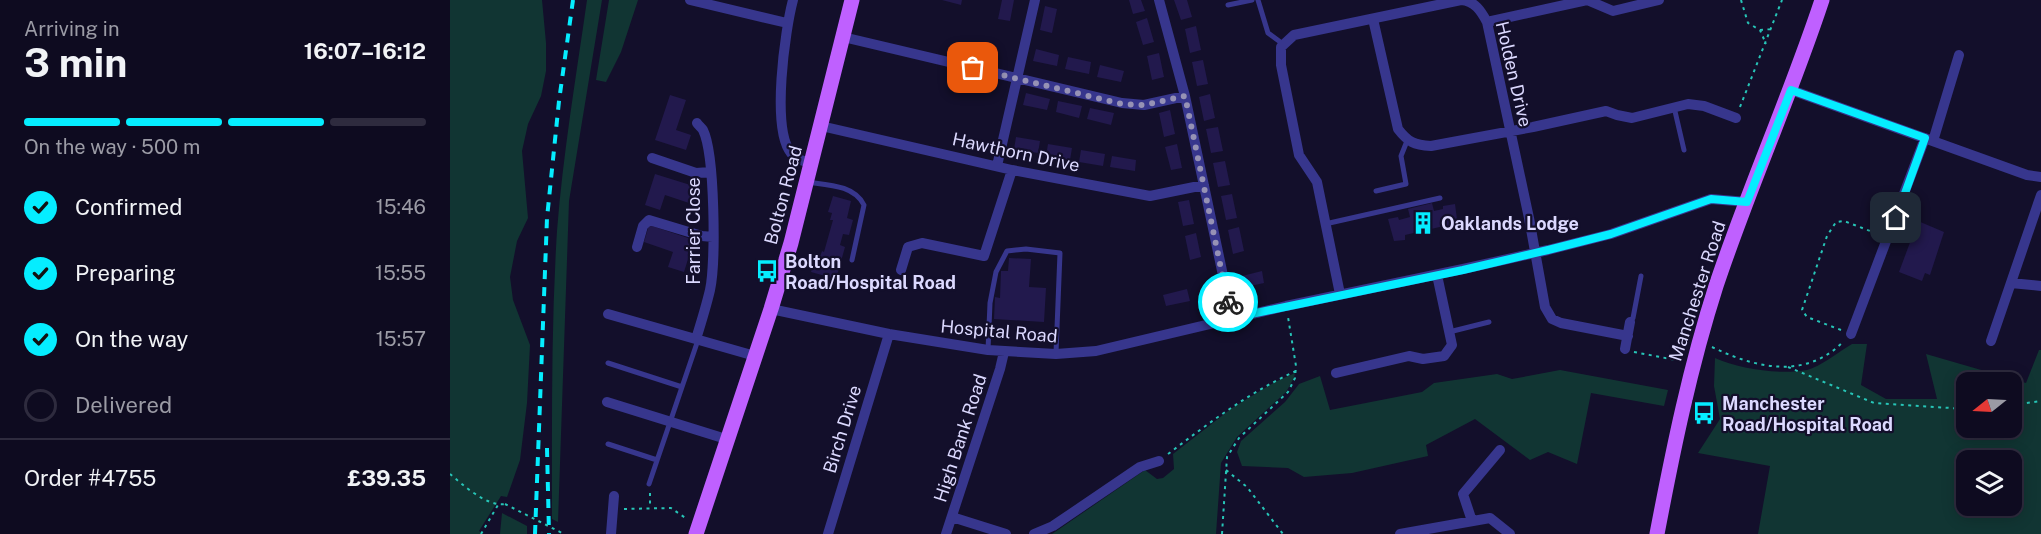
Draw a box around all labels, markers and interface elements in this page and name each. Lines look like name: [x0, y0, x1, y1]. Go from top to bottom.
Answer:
text: Arriving in: [24, 17, 119, 41]
street label: Holden Drive: [1492, 19, 1536, 129]
text: 16:07–16:12: [304, 38, 426, 64]
text: 3 min: [24, 40, 127, 86]
pin: [947, 42, 998, 93]
icon: bag: [956, 51, 989, 84]
street label: Hawthorn Drive: [950, 128, 1082, 176]
text: On the way · 500 m: [24, 135, 200, 159]
street label: Bolton Road: [760, 143, 806, 247]
street label: Farrier Close: [683, 177, 704, 285]
icon: check: [24, 191, 57, 224]
pin: [1870, 192, 1921, 243]
text: Confirmed: [75, 194, 182, 220]
text: 15:46: [376, 195, 426, 219]
icon: home: [1879, 201, 1912, 234]
building icon: Oaklands Lodge: [1410, 210, 1436, 236]
place label: Oaklands Lodge: [1441, 213, 1579, 234]
street label: Manchester Road: [1664, 218, 1730, 364]
place label: Bolton Road/Hospital Road: [785, 251, 956, 293]
icon: check: [24, 257, 57, 290]
bus stop icon: Bolton Road/Hospital Road: [754, 258, 780, 284]
text: Preparing: [75, 260, 176, 286]
text: 15:55: [375, 261, 426, 285]
courier: [1198, 272, 1258, 332]
icon: bike: [1212, 286, 1245, 319]
street label: Hospital Road: [940, 315, 1058, 347]
icon: check: [24, 323, 57, 356]
text: On the way: [75, 326, 188, 352]
text: 15:57: [376, 327, 426, 351]
street label: High Bank Road: [929, 371, 991, 505]
north arrow: [1956, 372, 2022, 438]
map controls: [1956, 372, 2022, 516]
street label: Birch Drive: [819, 382, 865, 476]
text: Delivered: [75, 392, 172, 418]
place label: Manchester Road/Hospital Road: [1722, 393, 1893, 435]
bus stop icon: Manchester Road/Hospital Road: [1691, 400, 1717, 426]
button: layers: [1956, 450, 2022, 516]
text: Order #4755: [24, 465, 156, 491]
text: £39.35: [347, 465, 426, 491]

